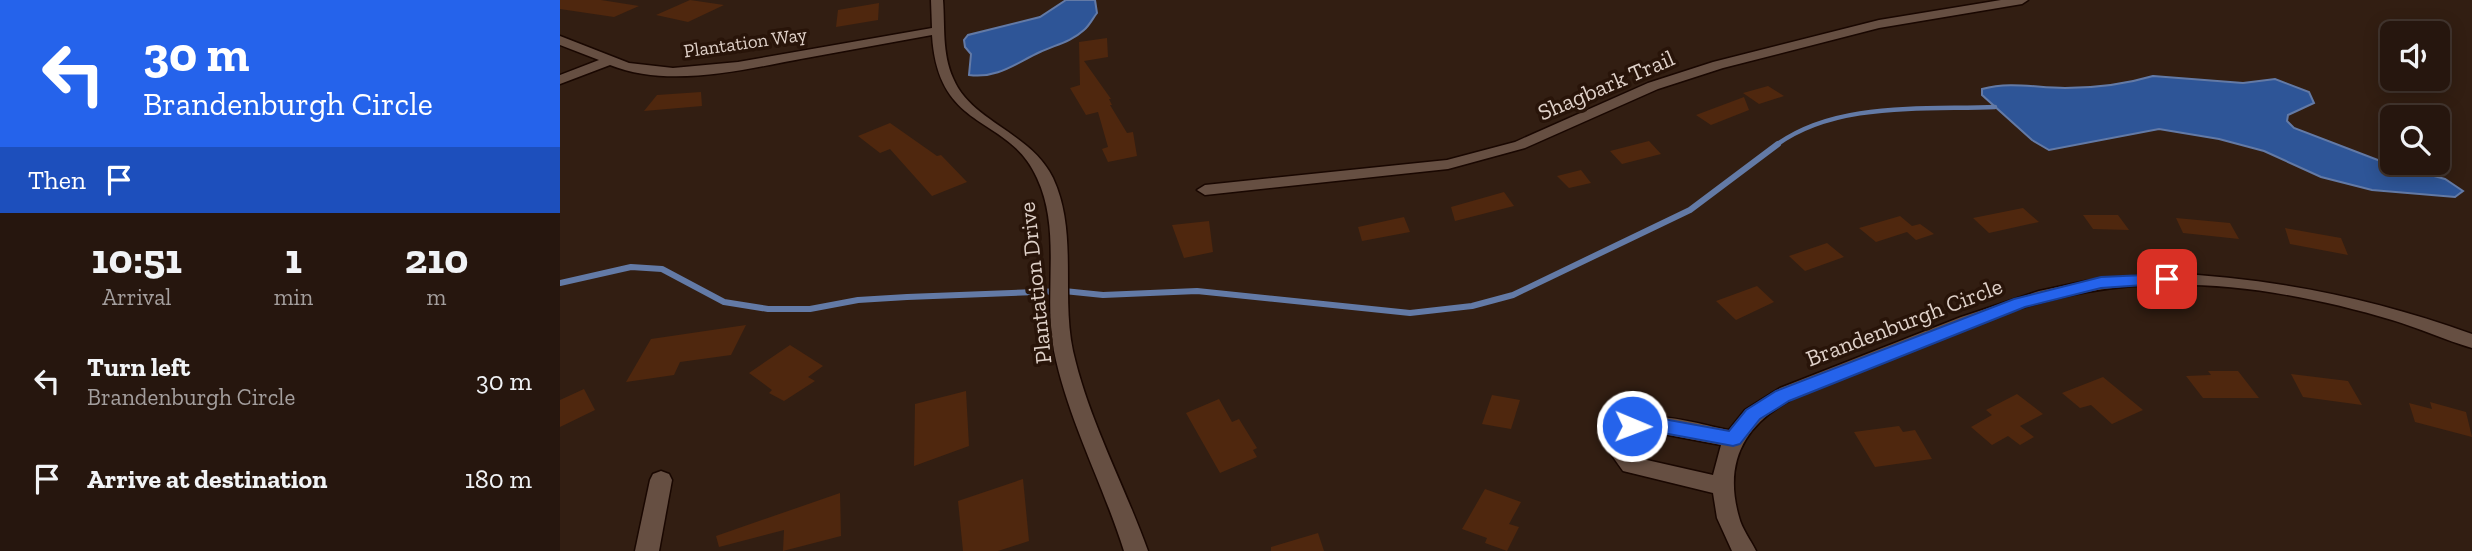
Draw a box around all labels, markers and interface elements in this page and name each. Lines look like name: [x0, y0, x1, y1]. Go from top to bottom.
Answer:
map controls: [2380, 21, 2450, 175]
button: sound: [2380, 21, 2450, 91]
street label: Plantation Way: [682, 22, 809, 63]
text: 30 m: [143, 25, 249, 84]
icon: left: [28, 28, 119, 119]
street label: Shagbark Trail: [1533, 44, 1679, 126]
text: Brandenburgh Circle: [143, 85, 433, 123]
button: search: [2380, 105, 2450, 175]
icon: arrive: [100, 161, 138, 199]
text: Then: [28, 164, 86, 196]
street label: Plantation Drive: [1013, 201, 1057, 365]
text: 10:51: [92, 233, 182, 284]
text: 1: [285, 233, 302, 284]
text: 210: [405, 233, 468, 284]
pin: [2137, 249, 2197, 309]
icon: arrive: [2148, 260, 2186, 298]
street label: Brandenburgh Circle: [1802, 272, 2006, 372]
text: Arrival: [102, 283, 171, 311]
text: min: [274, 283, 313, 311]
text: m: [427, 283, 446, 311]
text: Turn left: [87, 351, 190, 383]
icon: left: [28, 362, 66, 400]
text: 30 m: [476, 365, 532, 397]
text: Brandenburgh Circle: [87, 383, 295, 411]
position arrow: [1595, 389, 1669, 463]
icon: arrive: [28, 460, 66, 498]
text: Arrive at destination: [87, 463, 327, 495]
text: 180 m: [465, 463, 532, 495]

